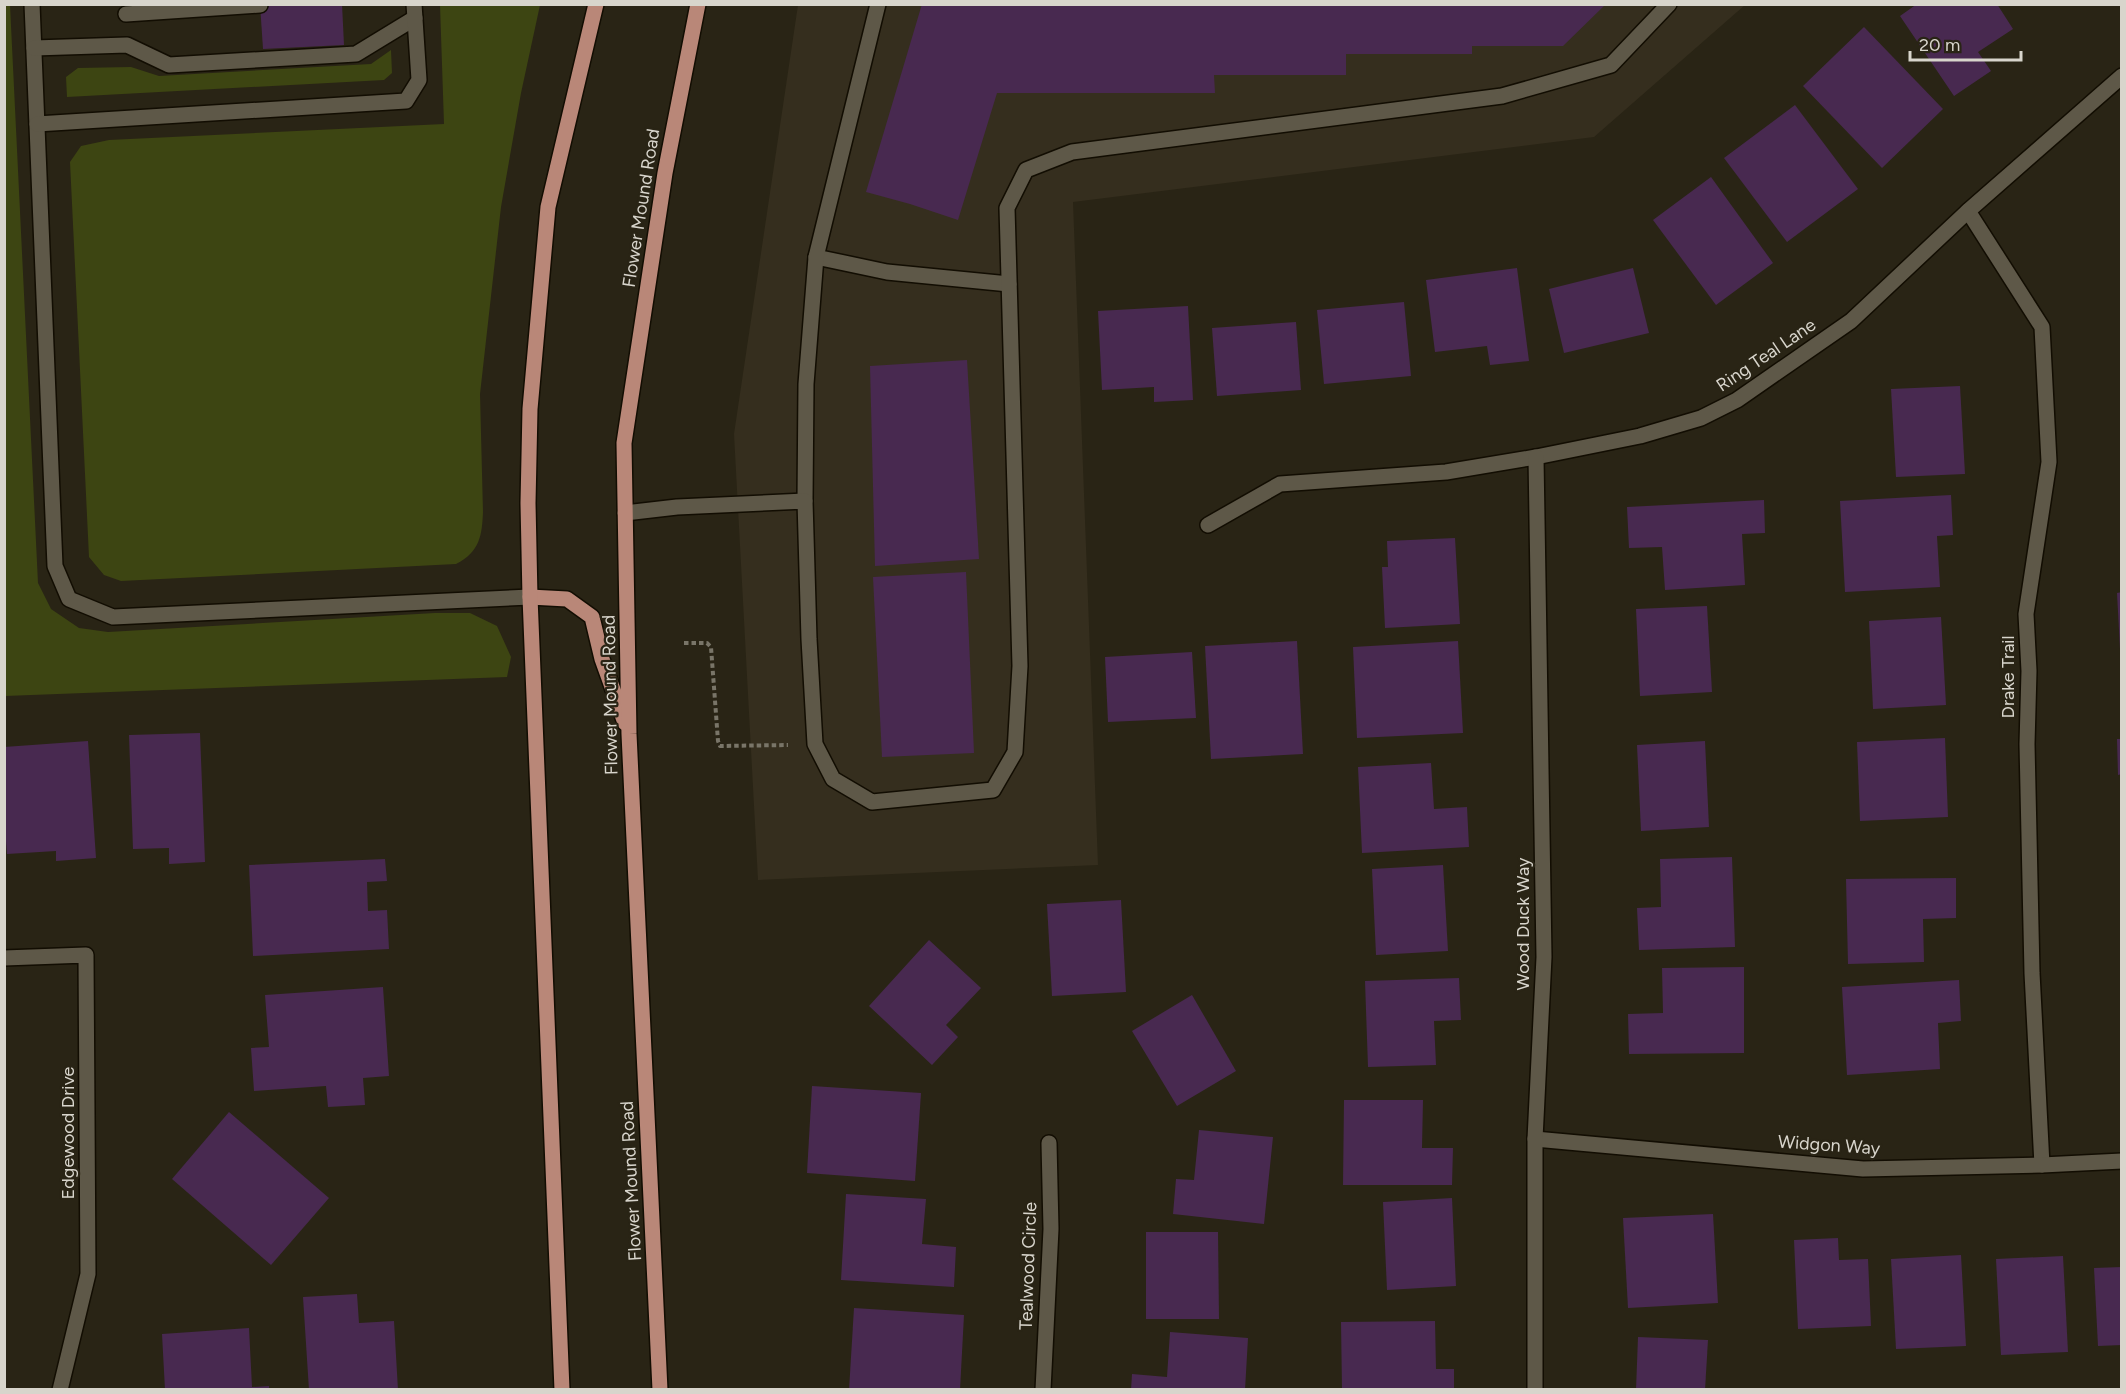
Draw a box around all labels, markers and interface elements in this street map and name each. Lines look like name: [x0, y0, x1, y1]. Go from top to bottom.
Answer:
scale bar: [1910, 24, 2021, 62]
text: 20 m: [1919, 34, 1960, 56]
street label: Flower Mound Road: [618, 127, 664, 289]
street label: Ring Teal Lane: [1712, 314, 1820, 396]
street label: Flower Mound Road: [598, 615, 622, 775]
street label: Drake Trail: [1997, 636, 2019, 718]
street label: Wood Duck Way: [1512, 857, 1534, 990]
street label: Edgewood Drive: [57, 1066, 79, 1199]
street label: Flower Mound Road: [616, 1100, 646, 1262]
street label: Widgon Way: [1777, 1130, 1881, 1160]
street label: Tealwood Circle: [1015, 1201, 1041, 1331]

